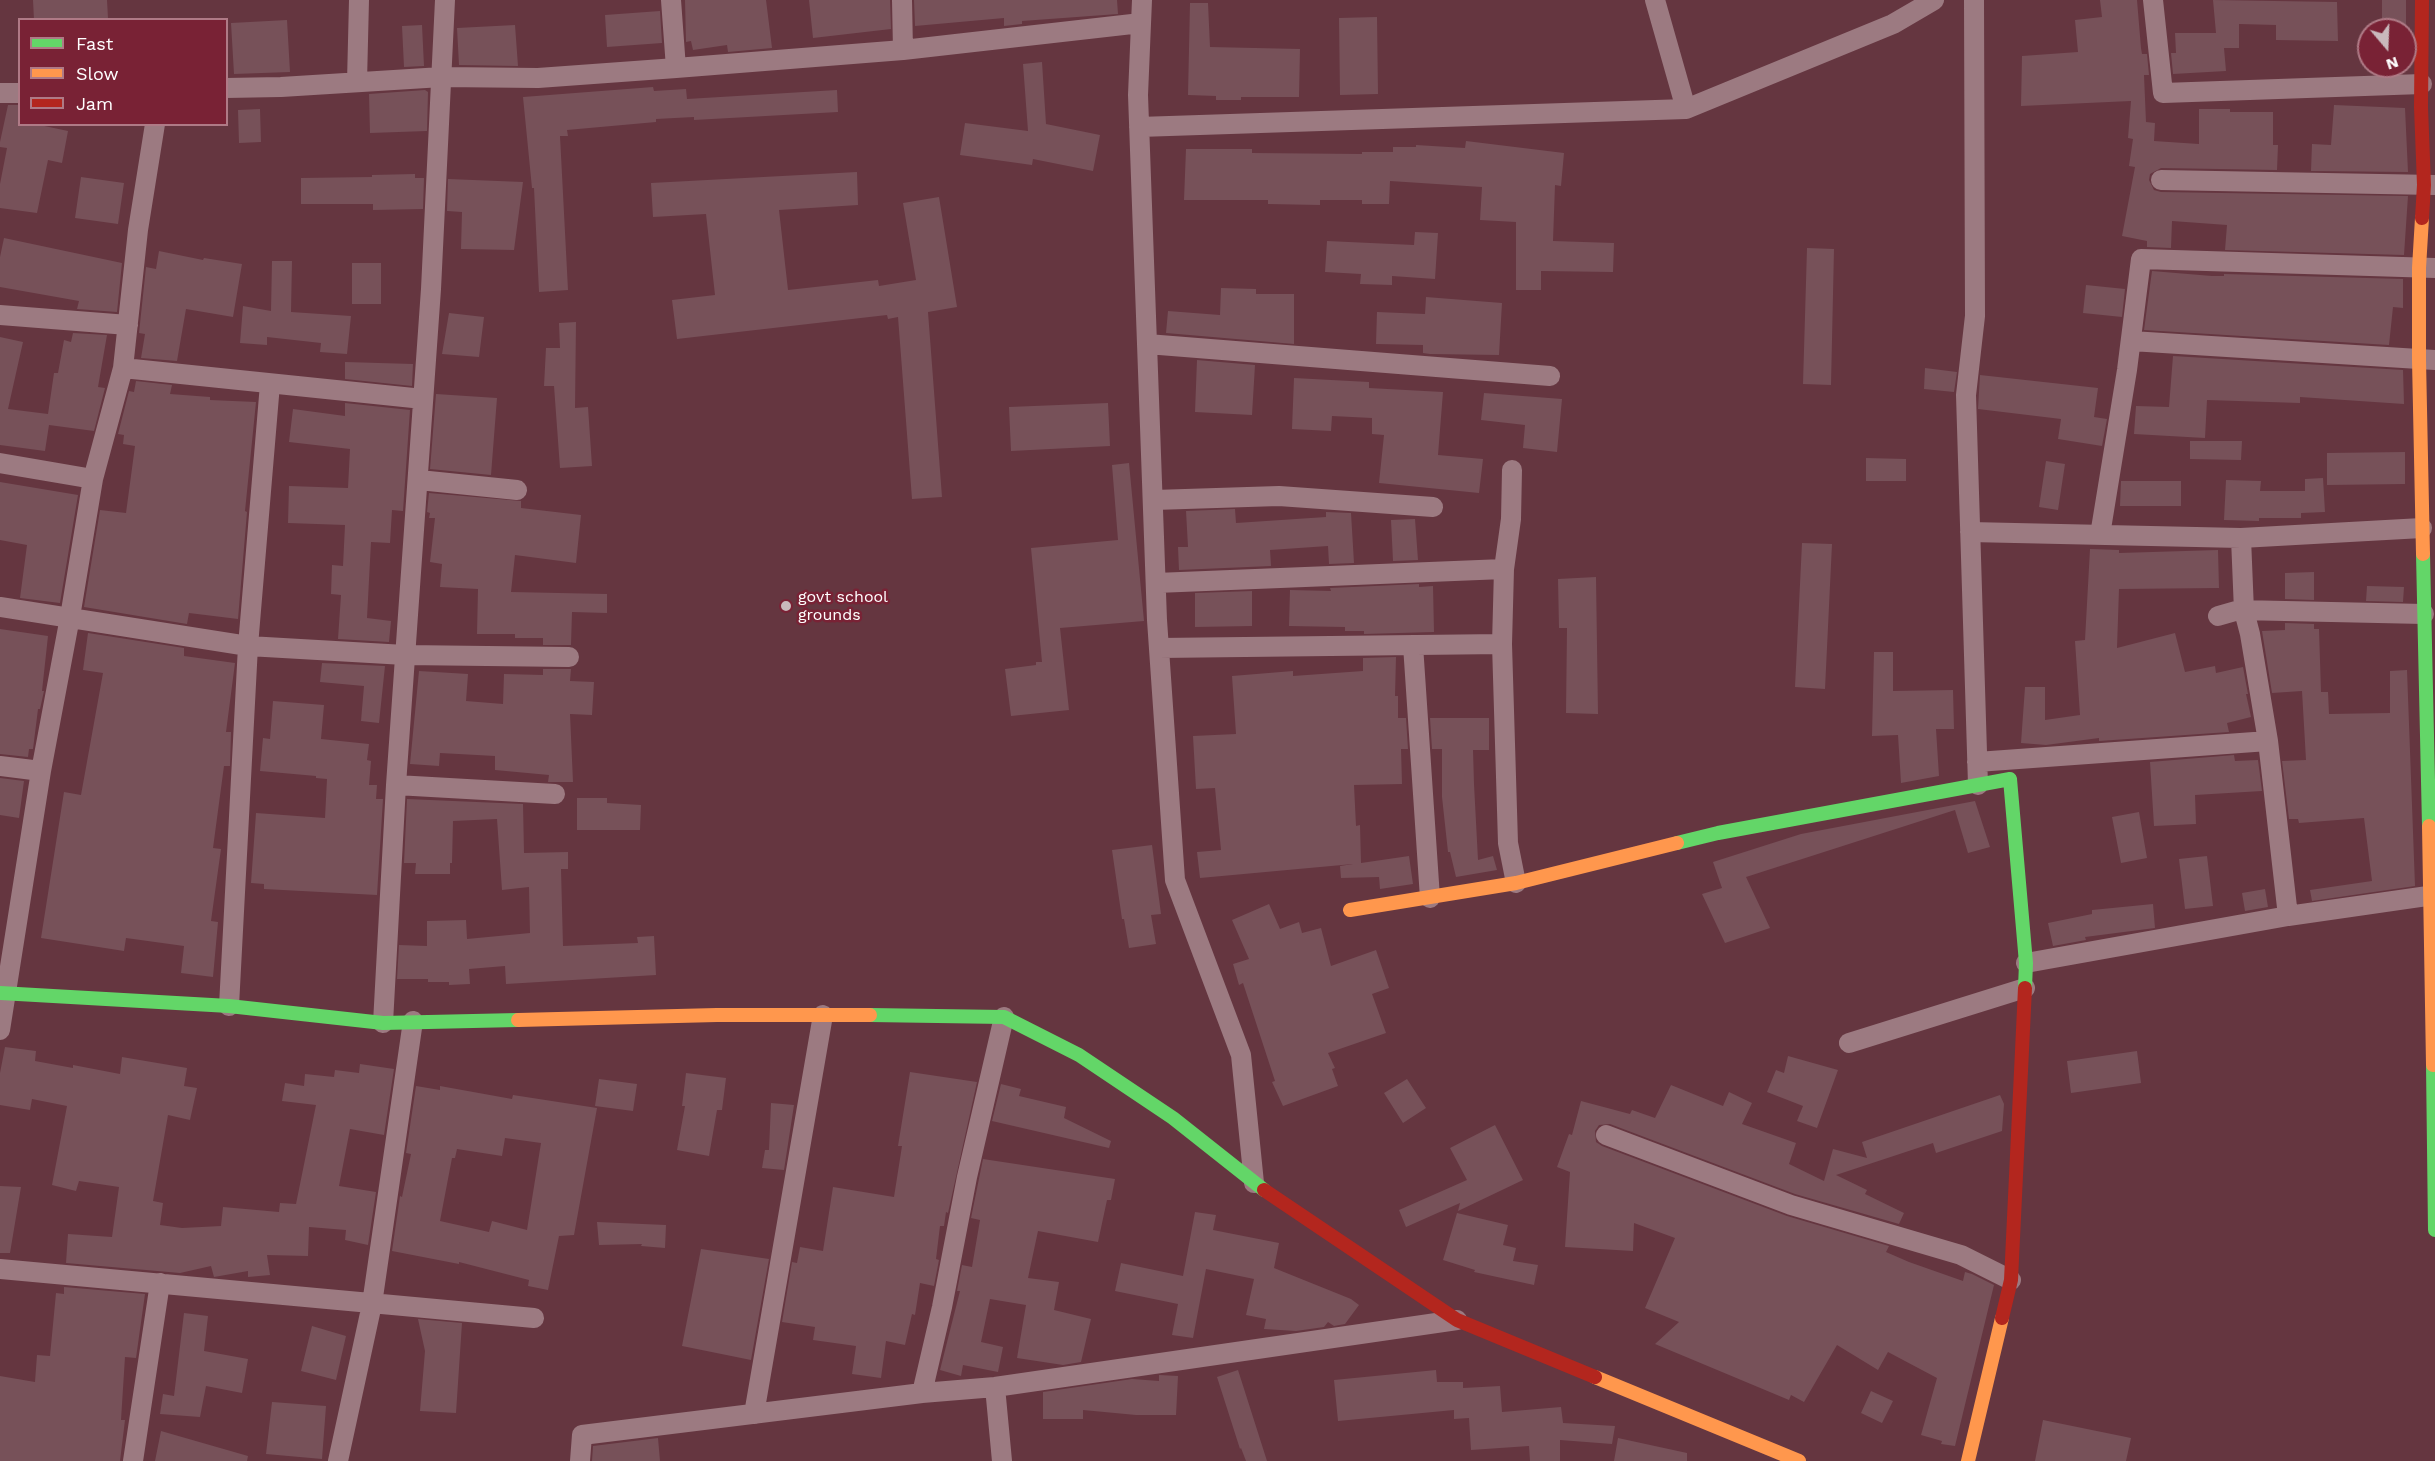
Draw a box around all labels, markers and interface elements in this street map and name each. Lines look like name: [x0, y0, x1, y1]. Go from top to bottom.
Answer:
legend: [18, 18, 228, 126]
north arrow: [2357, 18, 2417, 78]
text: Fast: [76, 33, 113, 54]
text: N: [2384, 53, 2401, 75]
text: Slow: [76, 63, 119, 84]
text: Jam: [76, 93, 113, 114]
place label: govt school grounds: [798, 587, 888, 625]
marker: govt school grounds: [779, 599, 793, 613]

